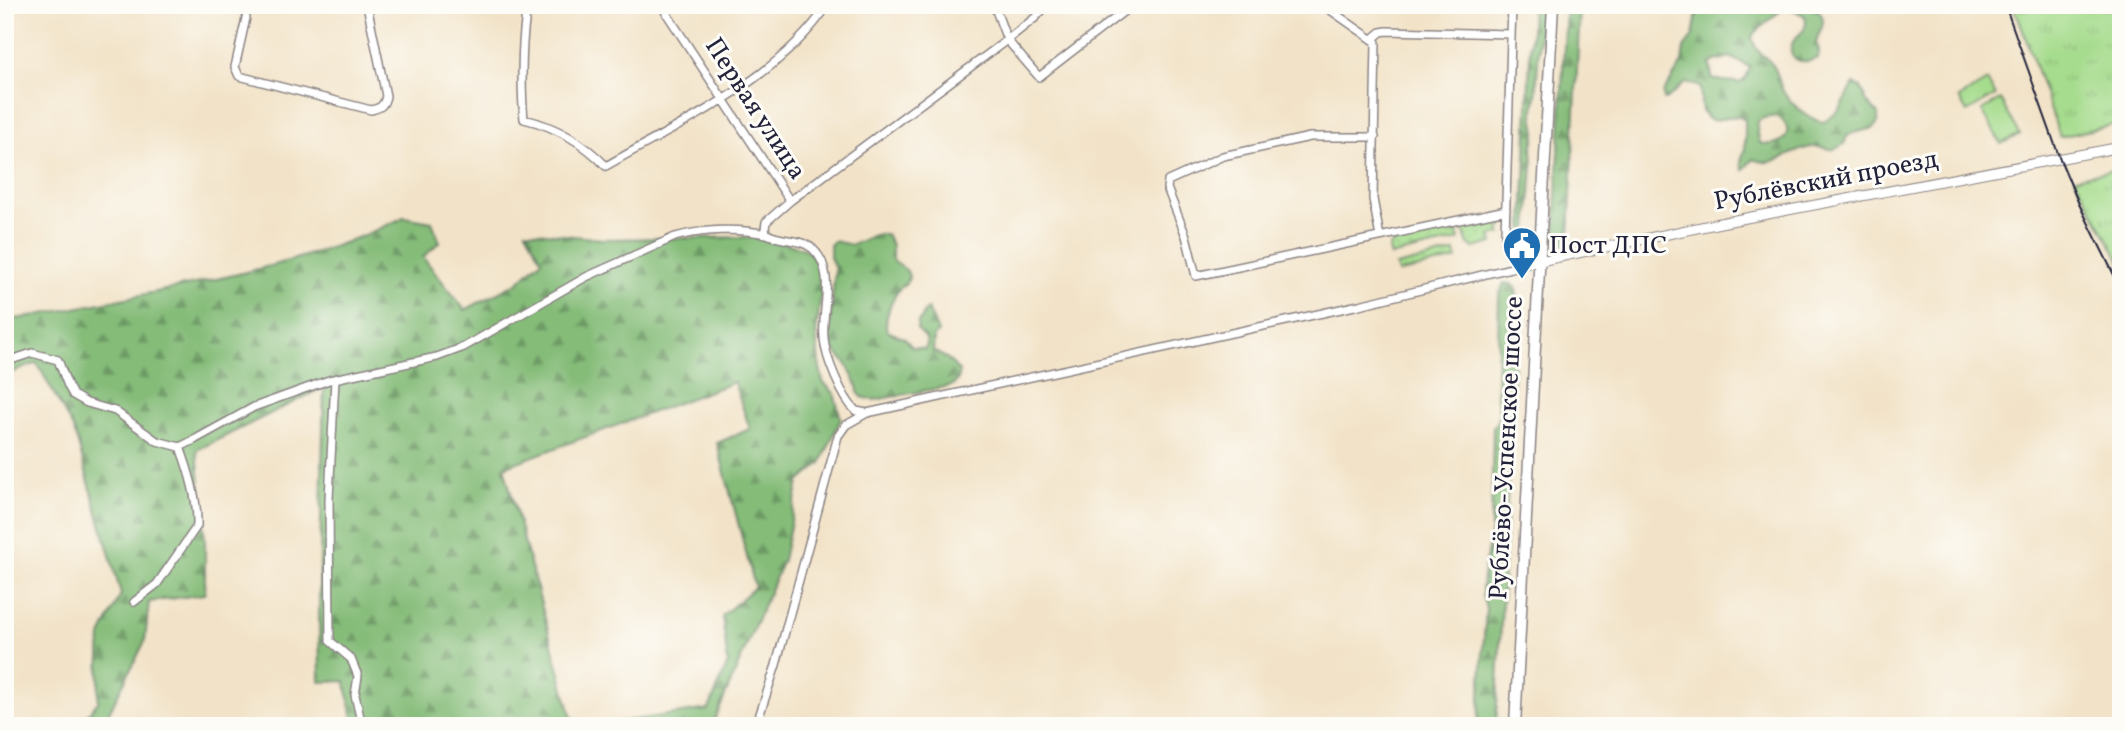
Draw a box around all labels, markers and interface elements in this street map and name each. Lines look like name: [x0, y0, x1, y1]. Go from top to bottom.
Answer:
street label: Первая улица: [696, 31, 814, 187]
street label: Рублёвский проезд: [1711, 142, 1941, 220]
public building icon: Пост ДПС: [1501, 225, 1543, 280]
place label: Пост ДПС: [1549, 228, 1667, 264]
street label: Рублёво-Успенское шоссе: [1481, 295, 1533, 601]

